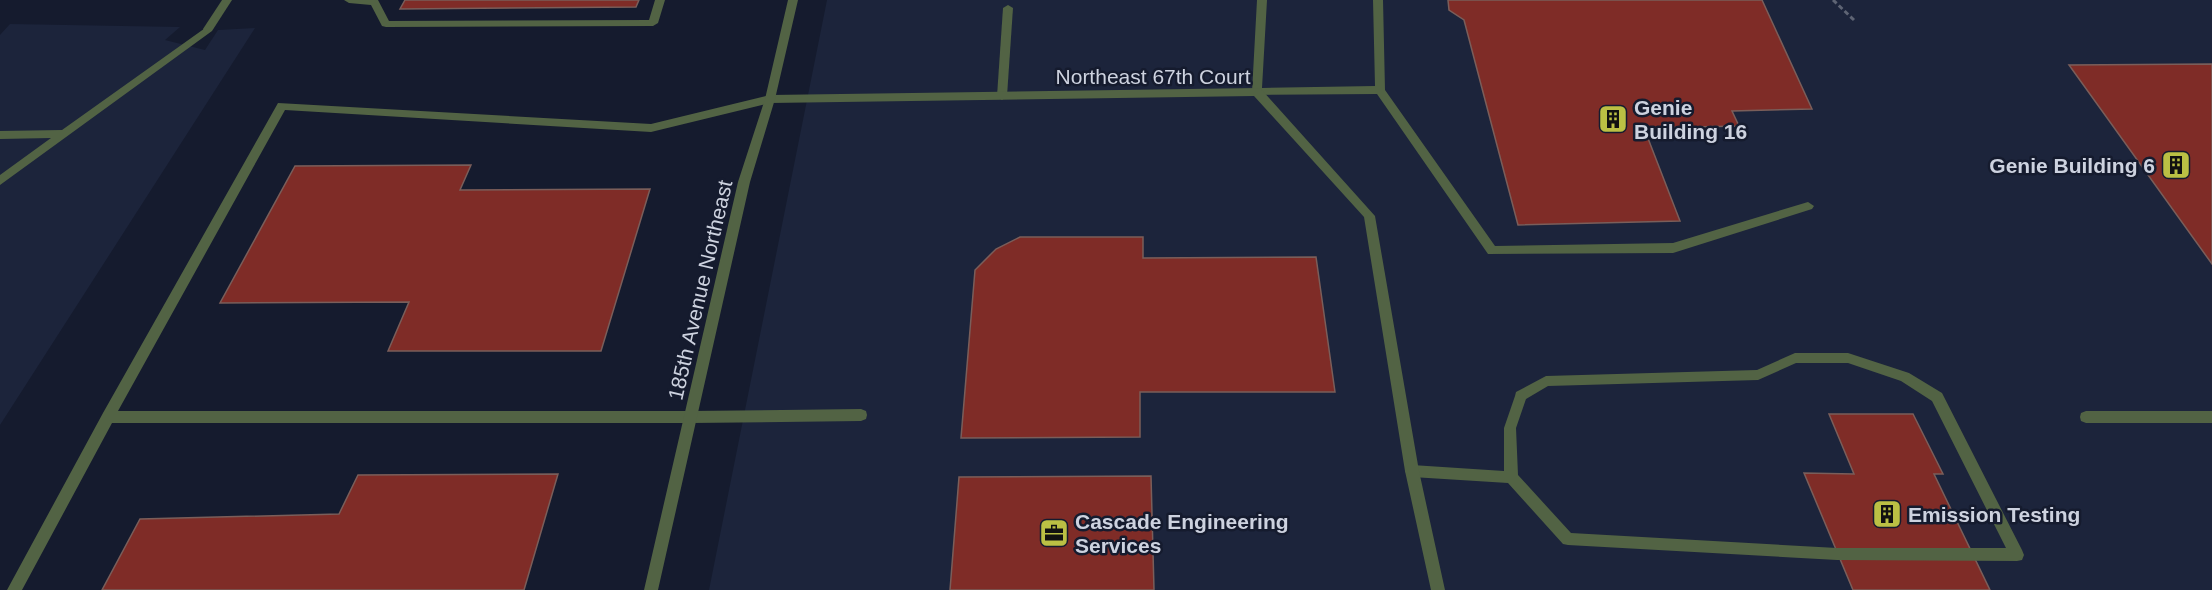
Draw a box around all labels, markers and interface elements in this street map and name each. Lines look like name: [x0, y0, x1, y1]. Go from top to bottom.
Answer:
street label: Northeast 67th Court: [1056, 65, 1251, 88]
place label: Genie Building 16: [1634, 96, 1747, 143]
building icon: Genie Building 16: [1597, 103, 1629, 135]
building icon: Genie Building 6: [2160, 149, 2192, 181]
place label: Genie Building 6: [1989, 154, 2155, 177]
street label: 185th Avenue Northeast: [663, 178, 737, 402]
building icon: Emission Testing: [1871, 498, 1903, 530]
place label: Emission Testing: [1908, 503, 2080, 526]
place label: Cascade Engineering Services: [1075, 510, 1289, 557]
office icon: Cascade Engineering Services: [1038, 517, 1070, 549]

